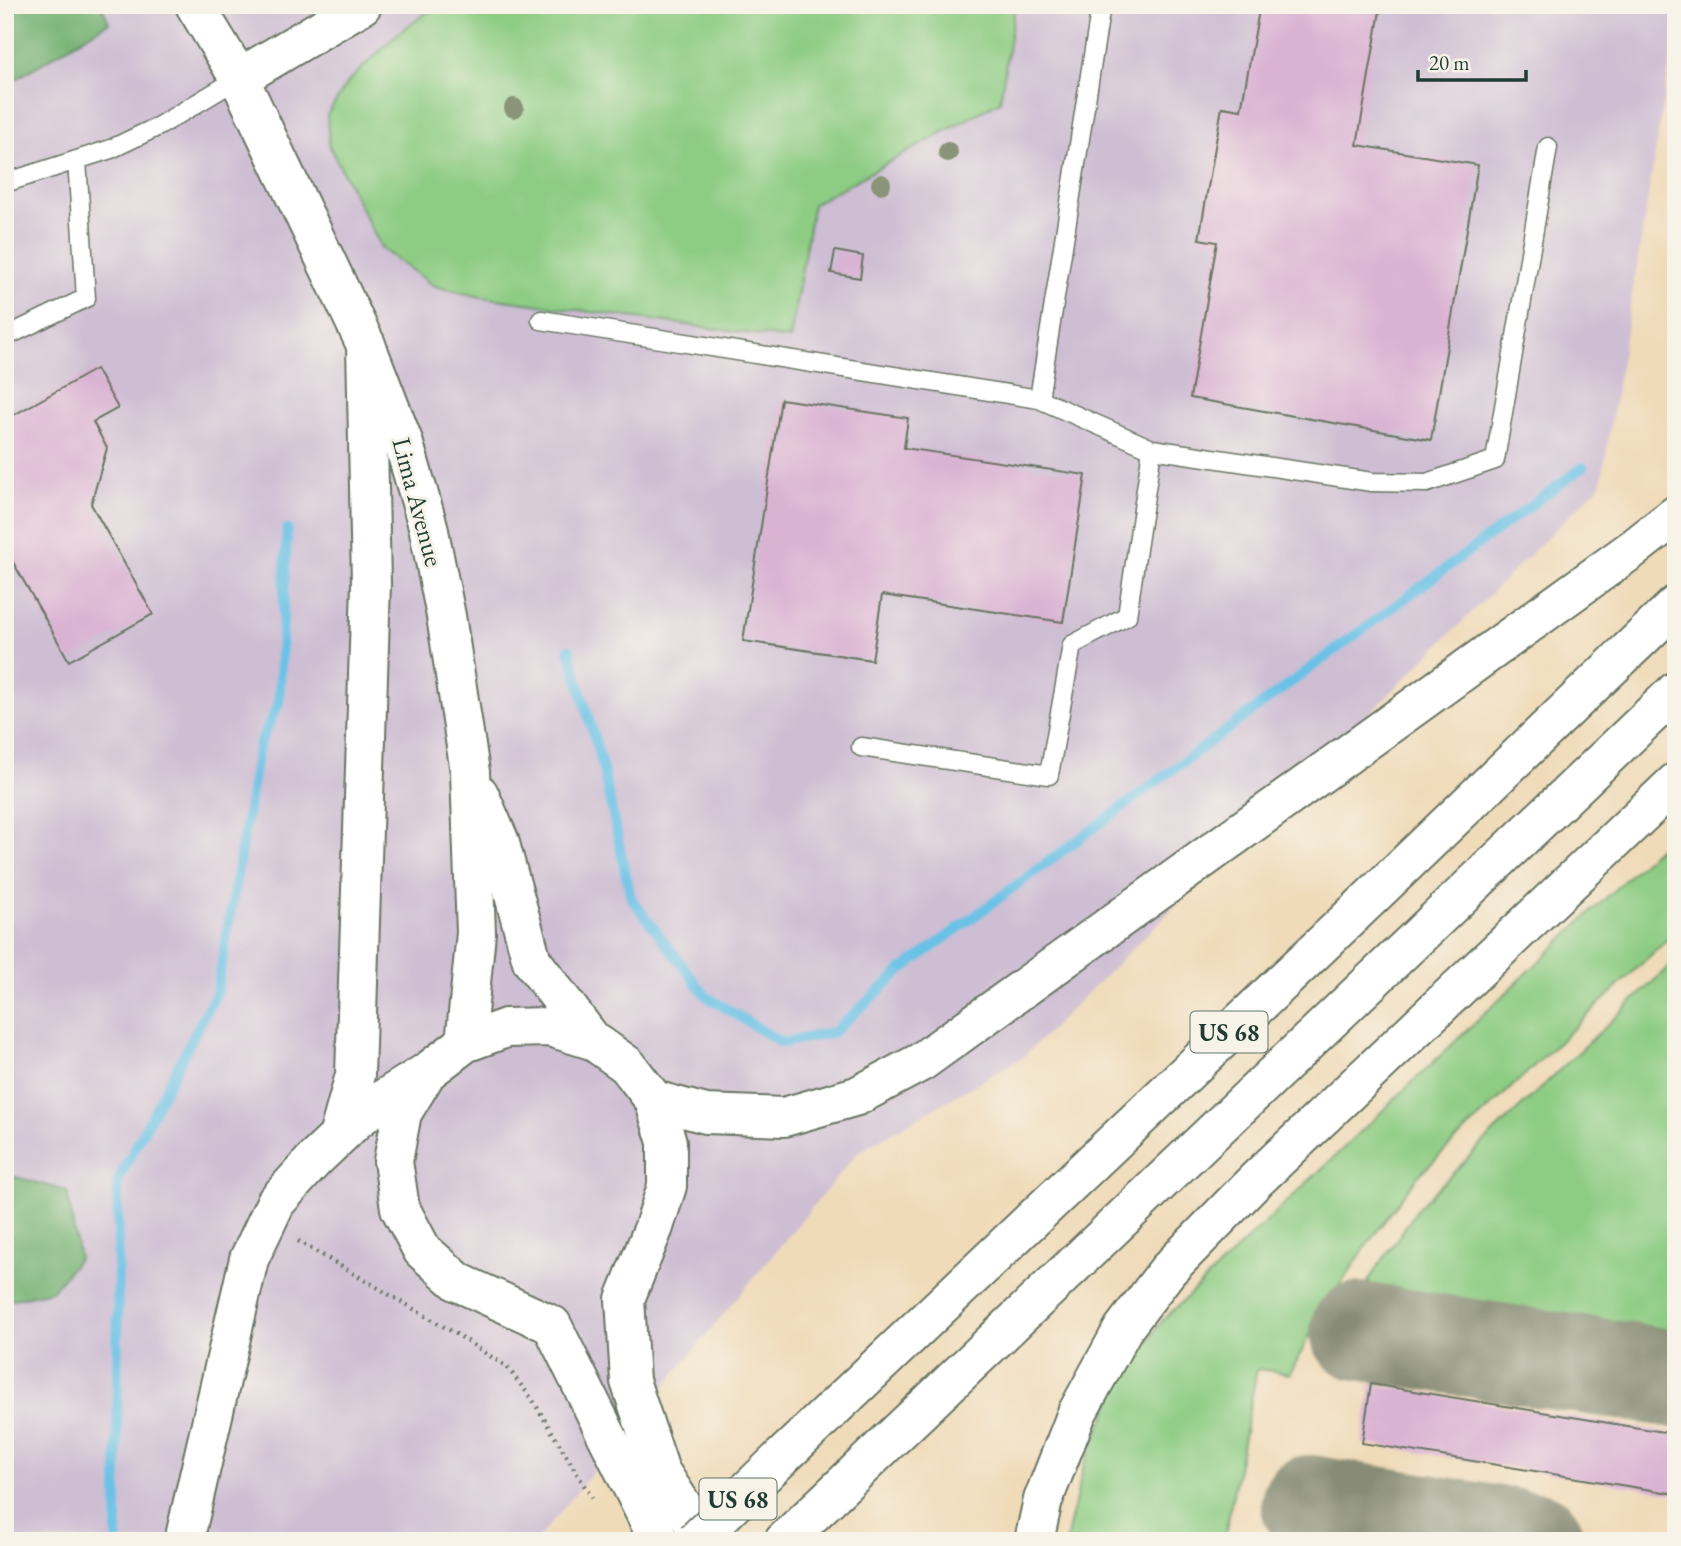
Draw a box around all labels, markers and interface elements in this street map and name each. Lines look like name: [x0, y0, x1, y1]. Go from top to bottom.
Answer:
scale bar: [1418, 38, 1527, 82]
text: 20 m: [1429, 49, 1470, 76]
street label: Lima Avenue: [384, 434, 452, 570]
road number: US 68: [1190, 1012, 1268, 1052]
road number: US 68: [700, 1478, 776, 1520]

